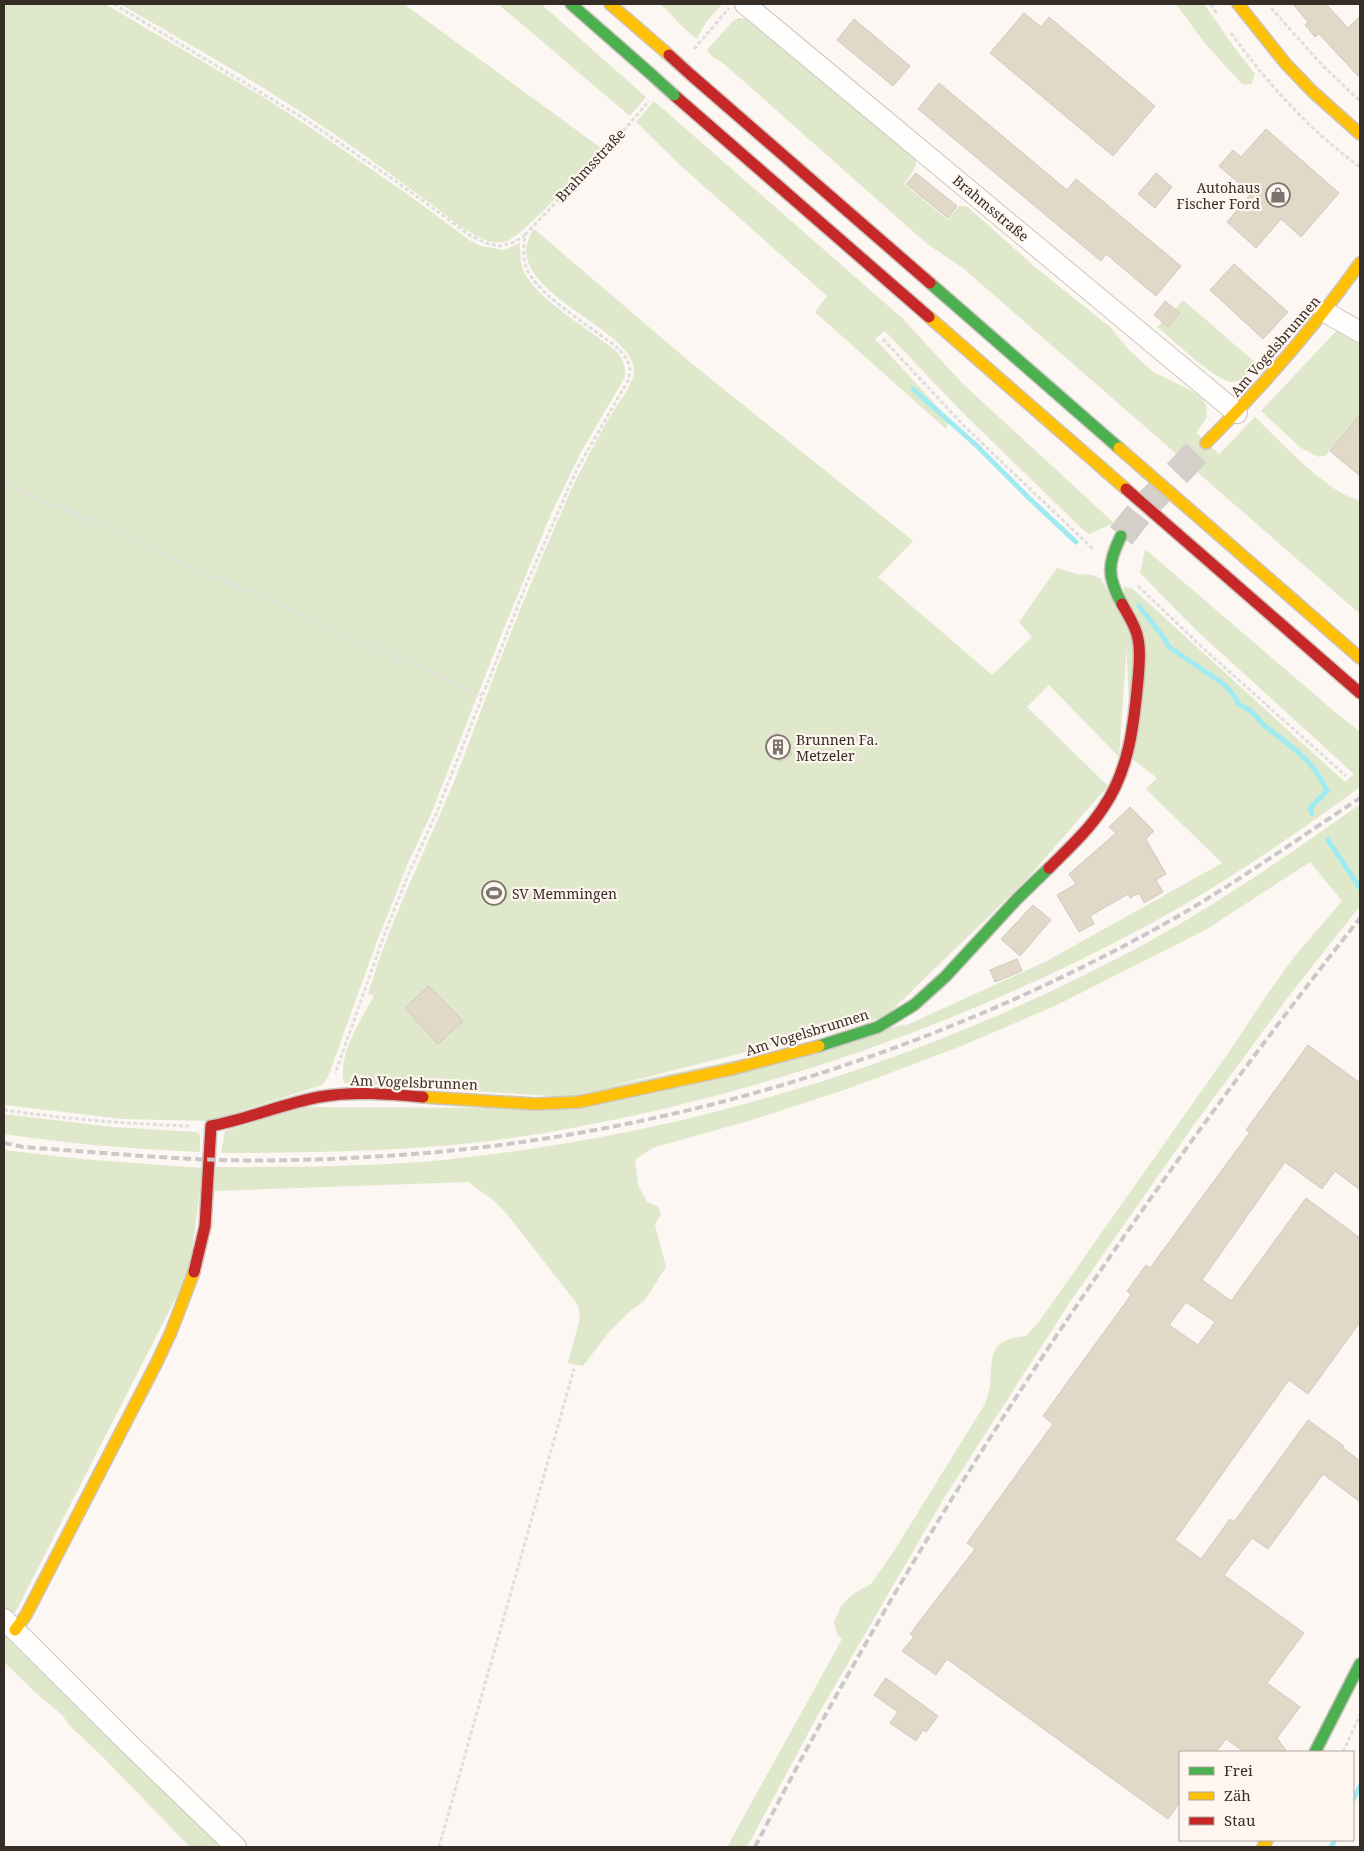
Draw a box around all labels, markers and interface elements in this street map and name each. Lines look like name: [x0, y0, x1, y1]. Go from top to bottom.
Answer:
street label: Brahmsstraße: [551, 124, 629, 206]
street label: Brahmsstraße: [949, 171, 1033, 245]
place label: Autohaus Fischer Ford: [1176, 178, 1260, 213]
shop icon: Autohaus Fischer Ford: [1265, 182, 1291, 208]
street label: Am Vogelsbrunnen: [1226, 292, 1324, 400]
place label: Brunnen Fa. Metzeler: [796, 730, 878, 765]
building icon: Brunnen Fa. Metzeler: [765, 734, 791, 760]
sports icon: SV Memmingen: [481, 880, 507, 906]
place label: SV Memmingen: [512, 884, 617, 903]
street label: Am Vogelsbrunnen: [743, 1004, 871, 1060]
street label: Am Vogelsbrunnen: [350, 1070, 478, 1094]
legend: [1179, 1751, 1354, 1841]
text: Frei: [1224, 1760, 1253, 1780]
text: Zäh: [1224, 1785, 1251, 1805]
text: Stau: [1224, 1810, 1256, 1830]

